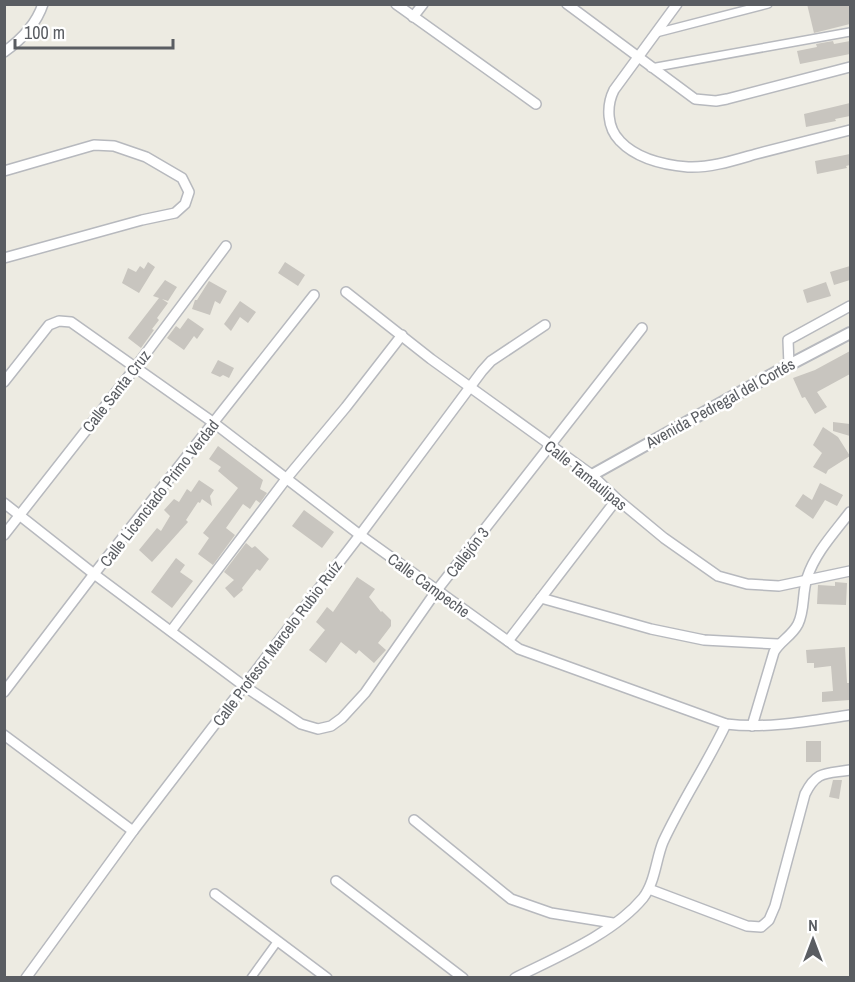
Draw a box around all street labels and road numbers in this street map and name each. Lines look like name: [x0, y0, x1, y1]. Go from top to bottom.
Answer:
street label: Calle Santa Cruz: [77, 345, 155, 437]
street label: Avenida Pedregal del Cortés: [641, 353, 799, 454]
street label: Calle Licenciado Primo Verdad: [94, 415, 224, 571]
street label: Calle Tamaulipas: [540, 435, 632, 515]
street label: Callejón 3: [440, 522, 494, 582]
street label: Calle Campeche: [383, 548, 475, 622]
street label: Calle Profesor Marcelo Rubio Ruíz: [207, 555, 347, 731]

